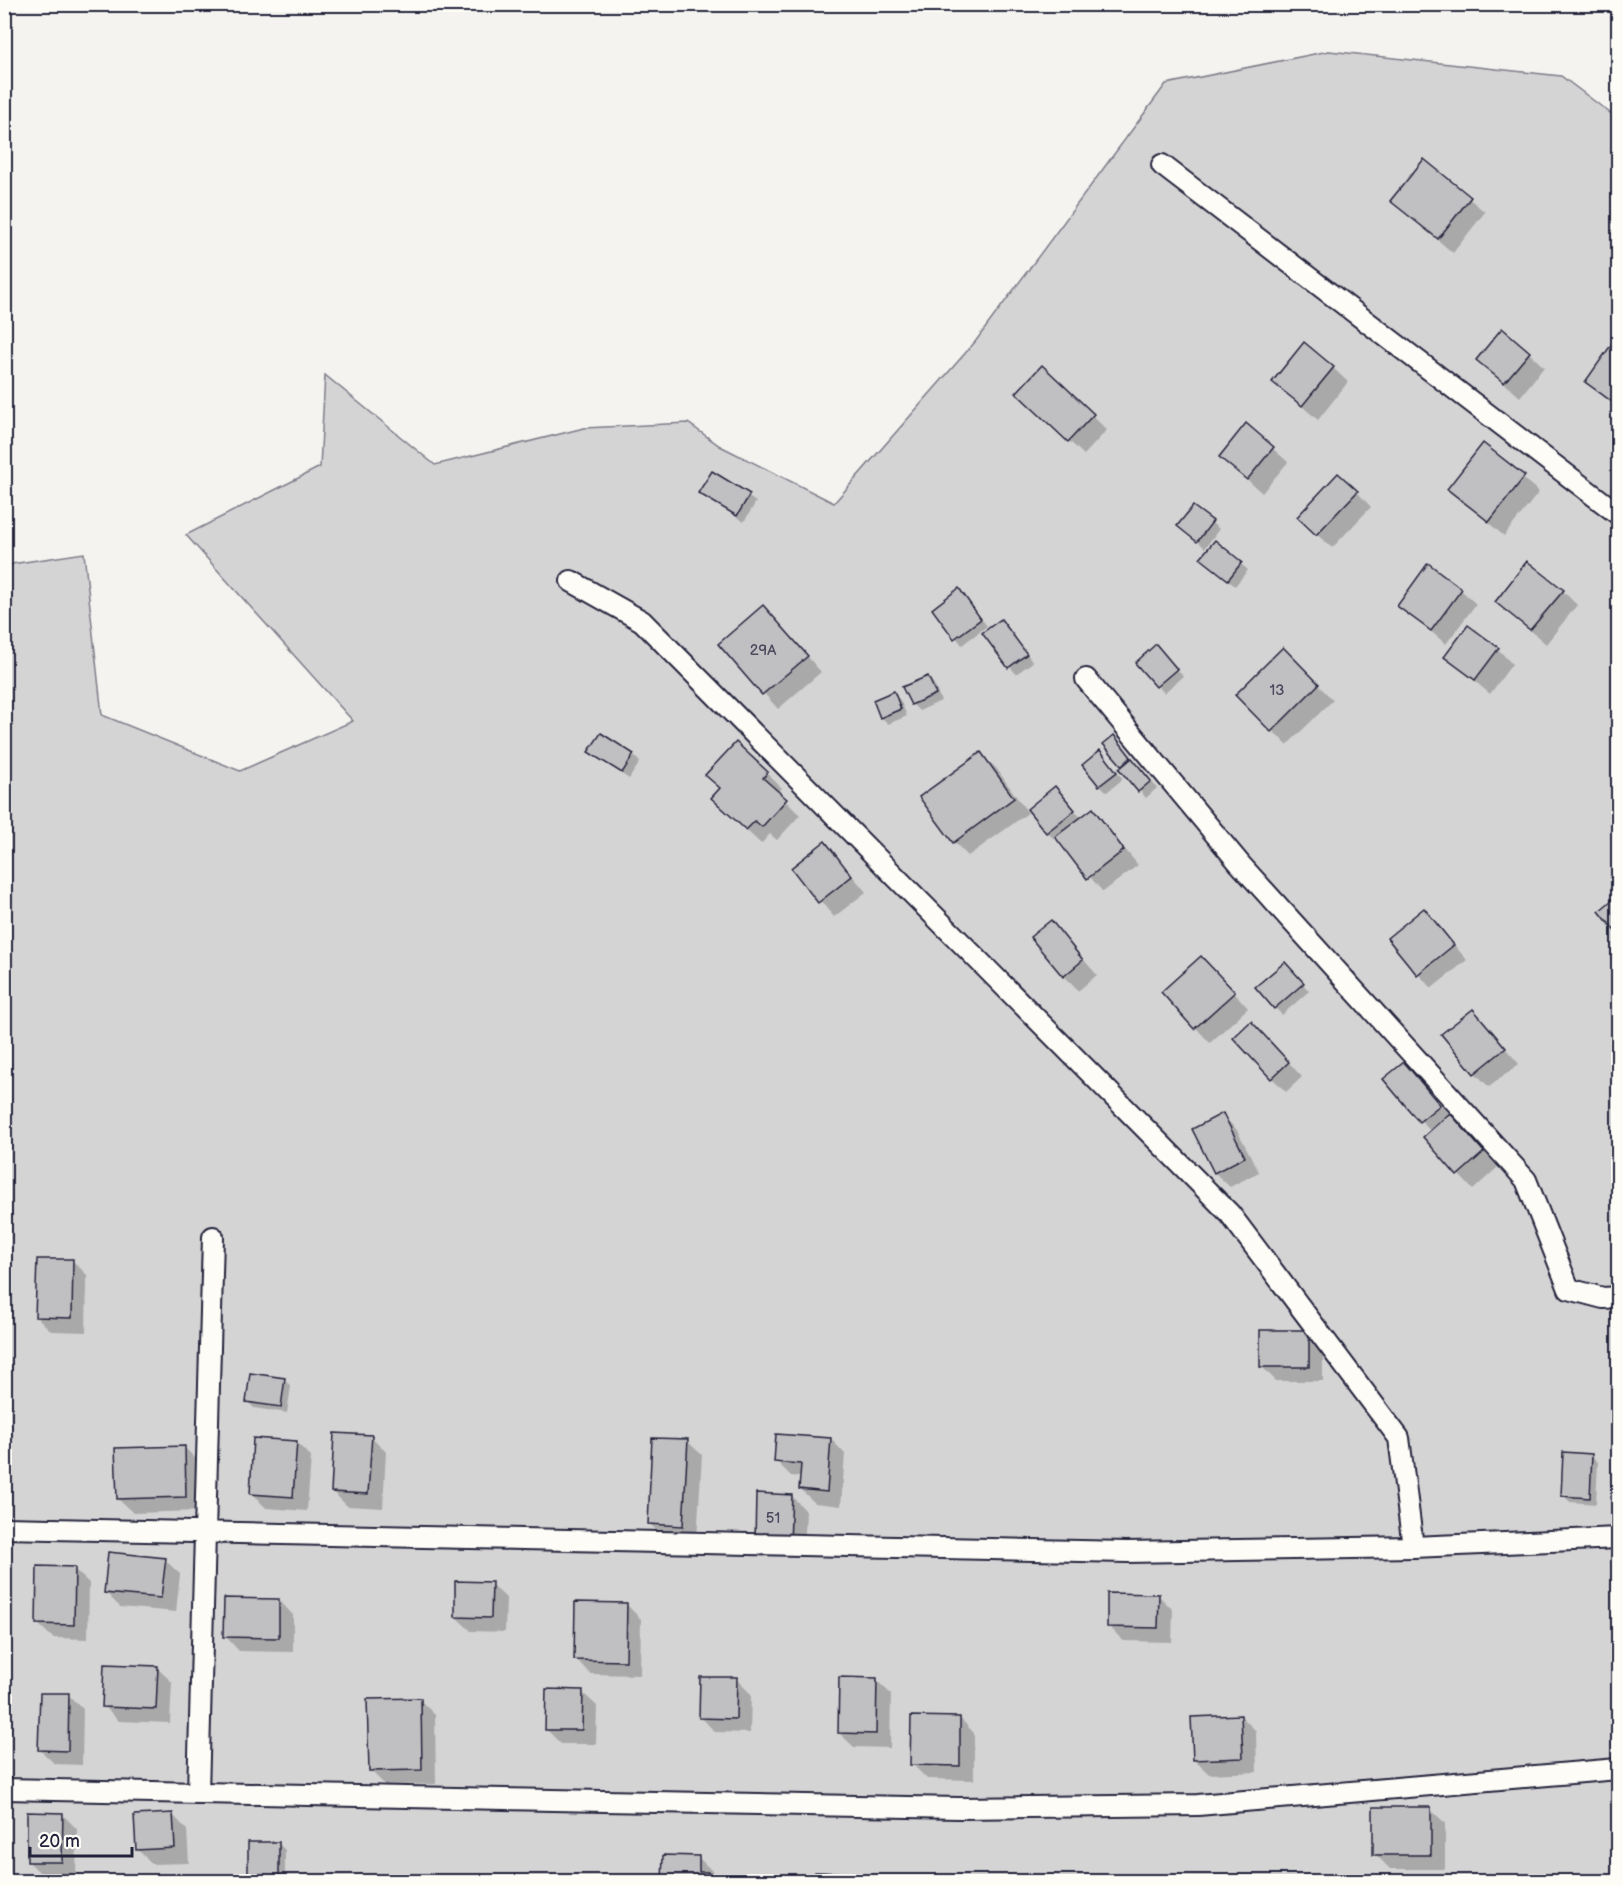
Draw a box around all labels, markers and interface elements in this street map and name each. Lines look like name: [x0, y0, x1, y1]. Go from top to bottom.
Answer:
house number: 29А: [750, 641, 777, 660]
house number: 13: [1269, 681, 1285, 700]
house number: 51: [766, 1509, 780, 1528]
scale bar: [30, 1820, 132, 1858]
text: 20 m: [39, 1831, 80, 1852]

